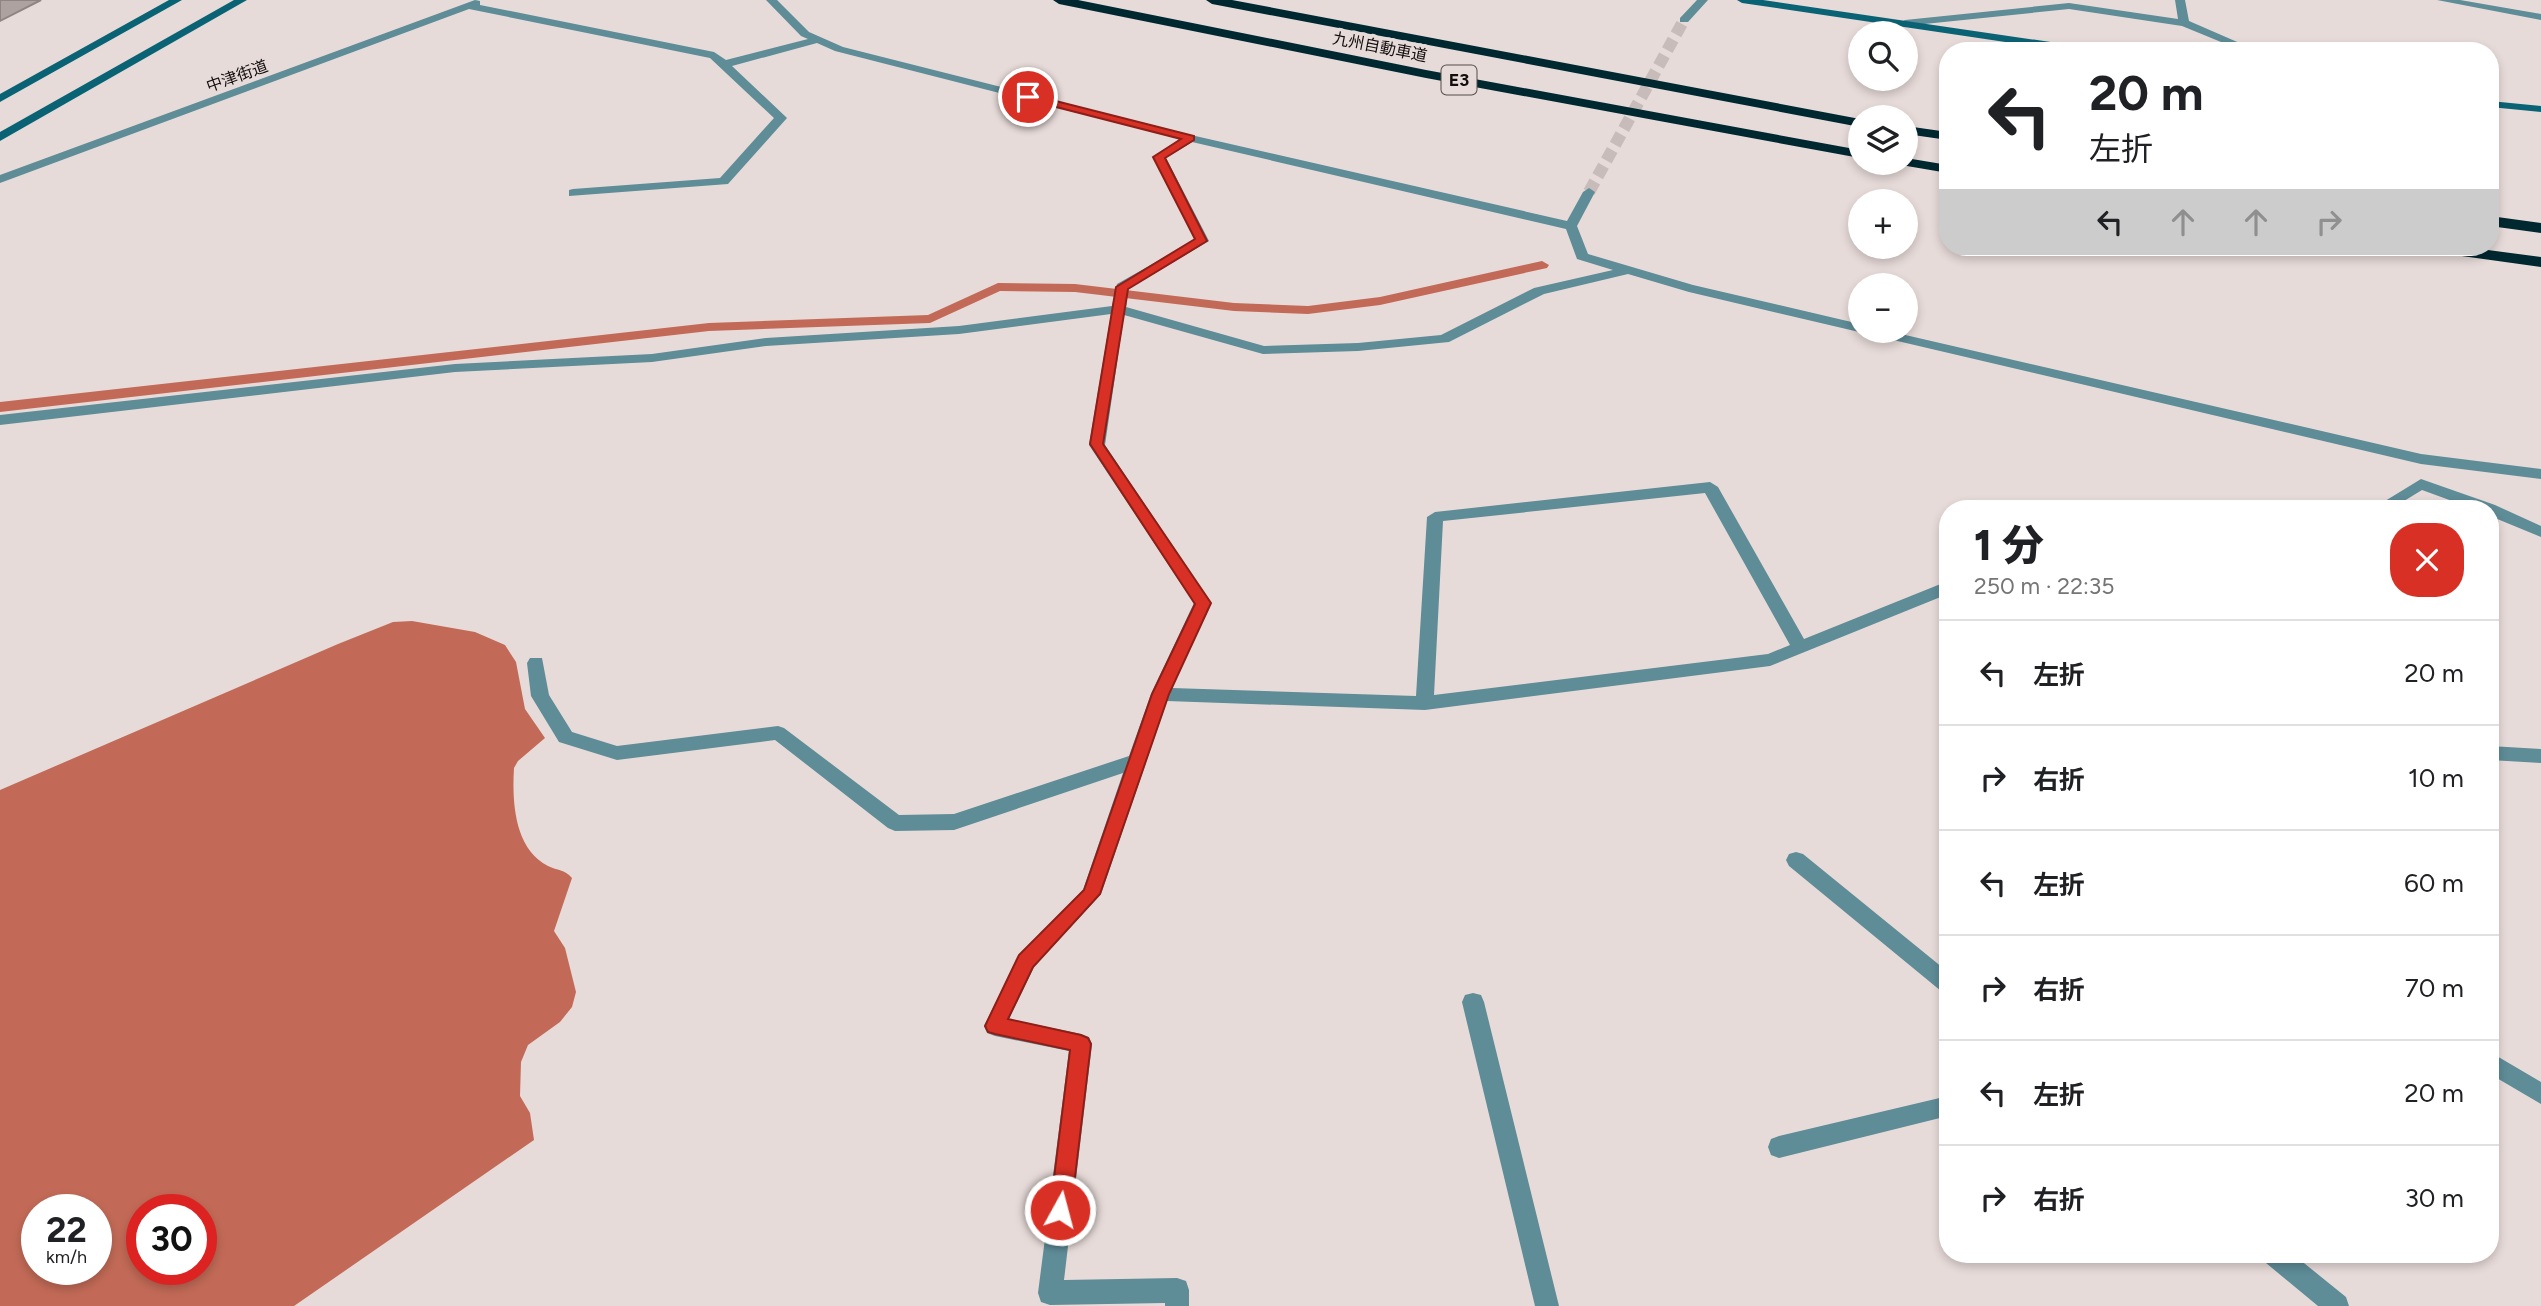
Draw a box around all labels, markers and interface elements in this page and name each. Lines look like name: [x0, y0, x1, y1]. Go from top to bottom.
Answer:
map controls: [1848, 21, 1918, 343]
button: search: [1848, 21, 1918, 91]
street label: 九州自動車道: [1331, 29, 1429, 65]
street label: 中津街道: [204, 56, 270, 96]
text: 20 m: [2089, 63, 2204, 122]
road number: E3: [1442, 66, 1476, 94]
pin: [998, 67, 1058, 127]
icon: left: [1974, 70, 2065, 161]
icon: arrive: [1009, 78, 1047, 116]
button: layers: [1848, 105, 1918, 175]
text: 左折: [2089, 130, 2153, 168]
button: +: [1848, 189, 1918, 259]
icon: left: [2091, 203, 2129, 241]
icon: ahead: [2164, 203, 2202, 241]
icon: ahead: [2237, 203, 2275, 241]
icon: right: [2310, 203, 2348, 241]
button: −: [1848, 273, 1918, 343]
text: 1 分: [1974, 520, 2044, 571]
button: close: [2390, 523, 2464, 597]
text: 250 m · 22:35: [1974, 572, 2115, 600]
icon: left: [1974, 654, 2012, 692]
text: 20 m: [2404, 657, 2464, 689]
text: 左折: [2033, 659, 2085, 691]
icon: right: [1974, 759, 2012, 797]
text: 10 m: [2408, 762, 2464, 794]
text: 右折: [2033, 764, 2085, 796]
icon: left: [1974, 864, 2012, 902]
text: 60 m: [2404, 867, 2464, 899]
text: 左折: [2033, 869, 2085, 901]
icon: right: [1974, 969, 2012, 1007]
text: 70 m: [2405, 972, 2464, 1004]
text: 右折: [2033, 974, 2085, 1006]
icon: left: [1974, 1074, 2012, 1112]
text: 20 m: [2404, 1077, 2464, 1109]
text: 左折: [2033, 1079, 2085, 1111]
position arrow: [1023, 1173, 1097, 1247]
icon: right: [1974, 1179, 2012, 1217]
text: 30 m: [2405, 1182, 2464, 1214]
text: 右折: [2033, 1184, 2085, 1216]
speed limit sign: 30: [126, 1194, 217, 1285]
text: 22: [46, 1209, 87, 1251]
text: km/h: [46, 1246, 87, 1268]

